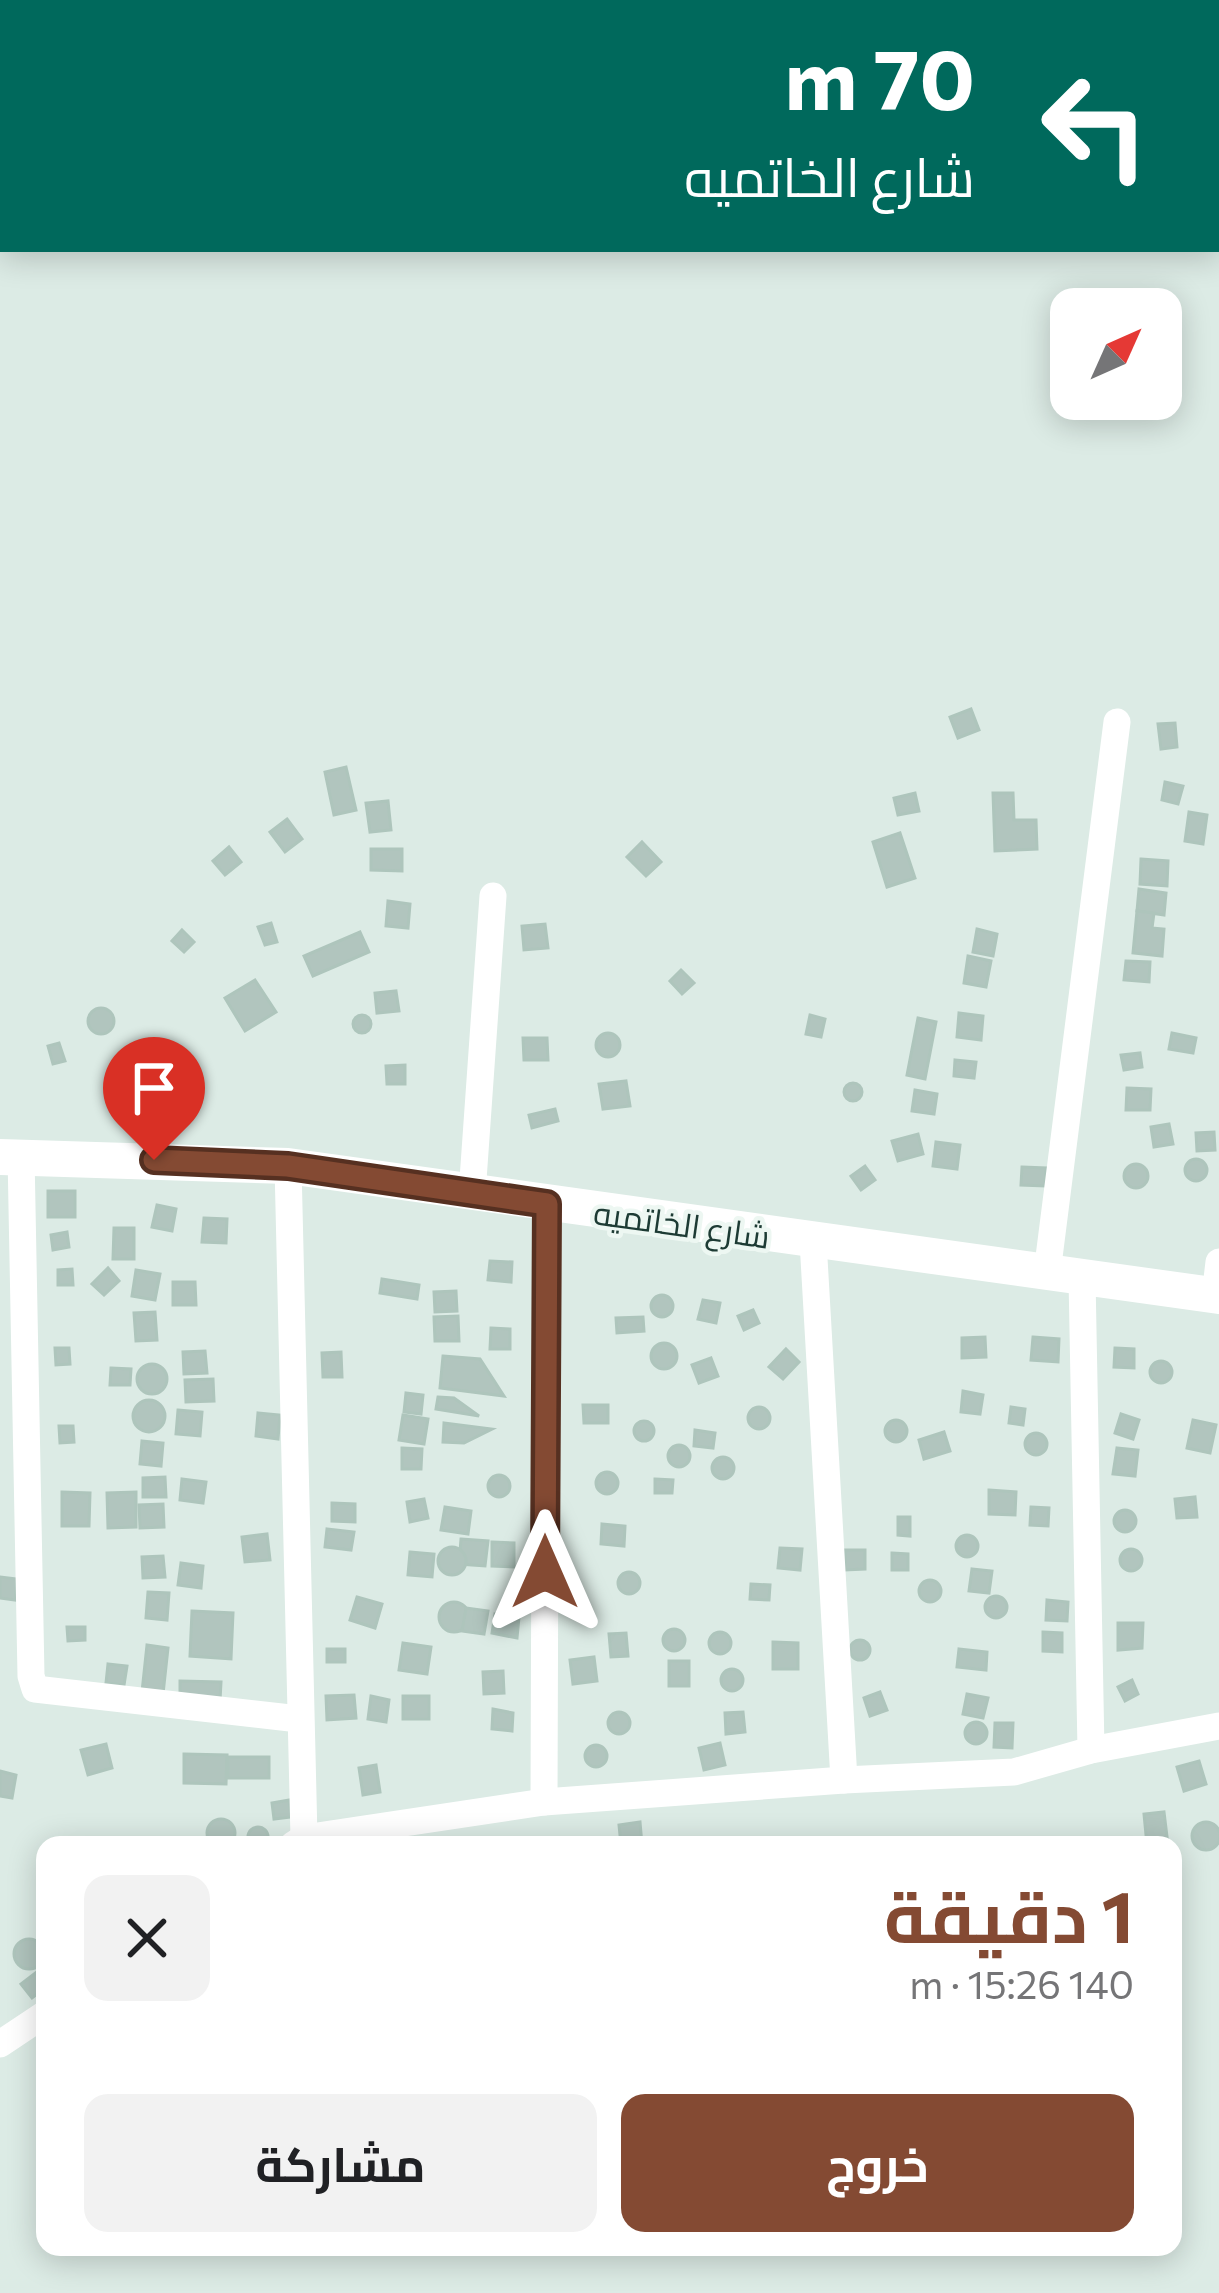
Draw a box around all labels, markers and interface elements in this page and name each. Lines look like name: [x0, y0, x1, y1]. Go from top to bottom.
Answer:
text: 70 m: [784, 25, 975, 127]
icon: left: [1017, 48, 1173, 204]
text: شارع الخاتميه: [684, 142, 975, 208]
north arrow: [1050, 288, 1182, 420]
map controls: [1050, 288, 1182, 420]
pin: [103, 1037, 205, 1160]
icon: arrive: [121, 1055, 187, 1121]
street label: شارع الخاتميه: [591, 1190, 773, 1260]
position arrow: [482, 1509, 608, 1635]
text: 1 دقيقة: [884, 1870, 1134, 1958]
button: close: [84, 1875, 210, 2001]
text: 140 m · 15:26: [909, 1959, 1134, 2007]
button: مشاركة: [84, 2094, 597, 2232]
button: خروج: [621, 2094, 1134, 2232]

